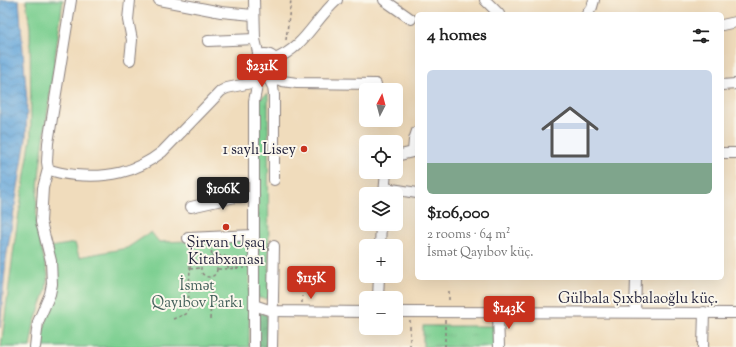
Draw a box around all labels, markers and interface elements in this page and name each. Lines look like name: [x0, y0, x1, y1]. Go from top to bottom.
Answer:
text: 4 homes: [427, 24, 487, 48]
icon: filters: [690, 25, 712, 47]
pin: $231K: [234, 54, 290, 88]
text: $231K: [246, 58, 278, 76]
north arrow: [359, 83, 403, 127]
map controls: [359, 83, 403, 335]
icon: home: [534, 96, 606, 168]
button: locate: [359, 135, 403, 179]
place label: 1 saylı Lisey: [223, 140, 297, 161]
marker: 1 saylı Lisey: [299, 144, 309, 154]
pin: $106K: [195, 177, 251, 211]
text: $106K: [206, 181, 240, 199]
button: layers: [359, 187, 403, 231]
text: $106,000: [427, 202, 490, 226]
marker: Şirvan Uşaq Kitabxanası: [221, 222, 231, 232]
text: 2 rooms · 64 m²: [427, 226, 510, 244]
place label: Şirvan Uşaq Kitabxanası: [187, 233, 266, 271]
button: +: [359, 239, 403, 283]
text: İsmət Qayıbov küç.: [427, 244, 533, 262]
pin: $115K: [283, 266, 339, 300]
text: $115K: [296, 270, 326, 288]
park label: İsmət Qayıbov Parkı: [152, 275, 242, 314]
street label: Gülbala Şıxbalaoğlu küç.: [558, 289, 718, 310]
button: −: [359, 291, 403, 335]
pin: $143K: [481, 296, 537, 330]
text: $143K: [493, 300, 525, 318]

